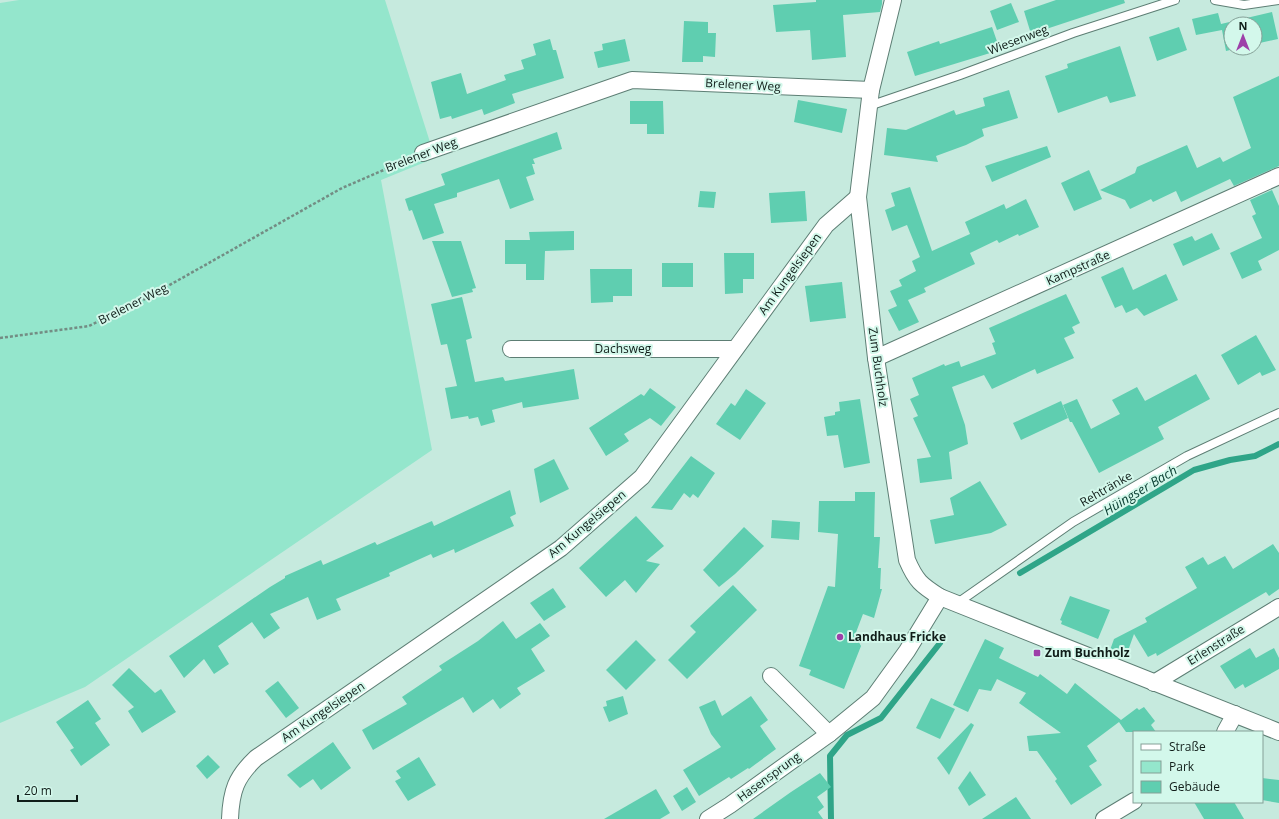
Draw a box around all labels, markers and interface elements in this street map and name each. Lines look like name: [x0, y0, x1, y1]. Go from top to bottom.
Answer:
north arrow: [1223, 16, 1263, 56]
text: N: [1239, 18, 1247, 33]
street label: Wiesenweg: [985, 20, 1051, 59]
street label: Brelener Weg: [705, 74, 782, 95]
street label: Brelener Weg: [382, 133, 460, 176]
street label: Am Kungelsiepen: [754, 229, 825, 318]
street label: Kampstraße: [1043, 246, 1113, 289]
street label: Brelener Weg: [95, 279, 171, 328]
street label: Zum Buchholz: [865, 326, 893, 408]
street label: Dachsweg: [595, 340, 652, 357]
water label: Hüingser Bach: [1100, 461, 1180, 519]
street label: Rehtränke: [1076, 467, 1135, 510]
street label: Am Kungelsiepen: [544, 486, 629, 561]
street label: Erlenstraße: [1184, 620, 1248, 669]
place label: Landhaus Fricke: [848, 628, 946, 645]
marker: Landhaus Fricke: [835, 632, 845, 642]
place label: Zum Buchholz: [1045, 644, 1130, 661]
marker: Zum Buchholz: [1032, 648, 1042, 658]
street label: Am Kungelsiepen: [278, 677, 368, 746]
legend: [1133, 731, 1263, 803]
text: Straße: [1169, 738, 1206, 755]
street label: Hasensprung: [734, 748, 804, 805]
text: Park: [1169, 758, 1195, 775]
scale bar: [18, 777, 77, 803]
text: Gebäude: [1169, 778, 1220, 795]
text: 20 m: [24, 782, 52, 799]

